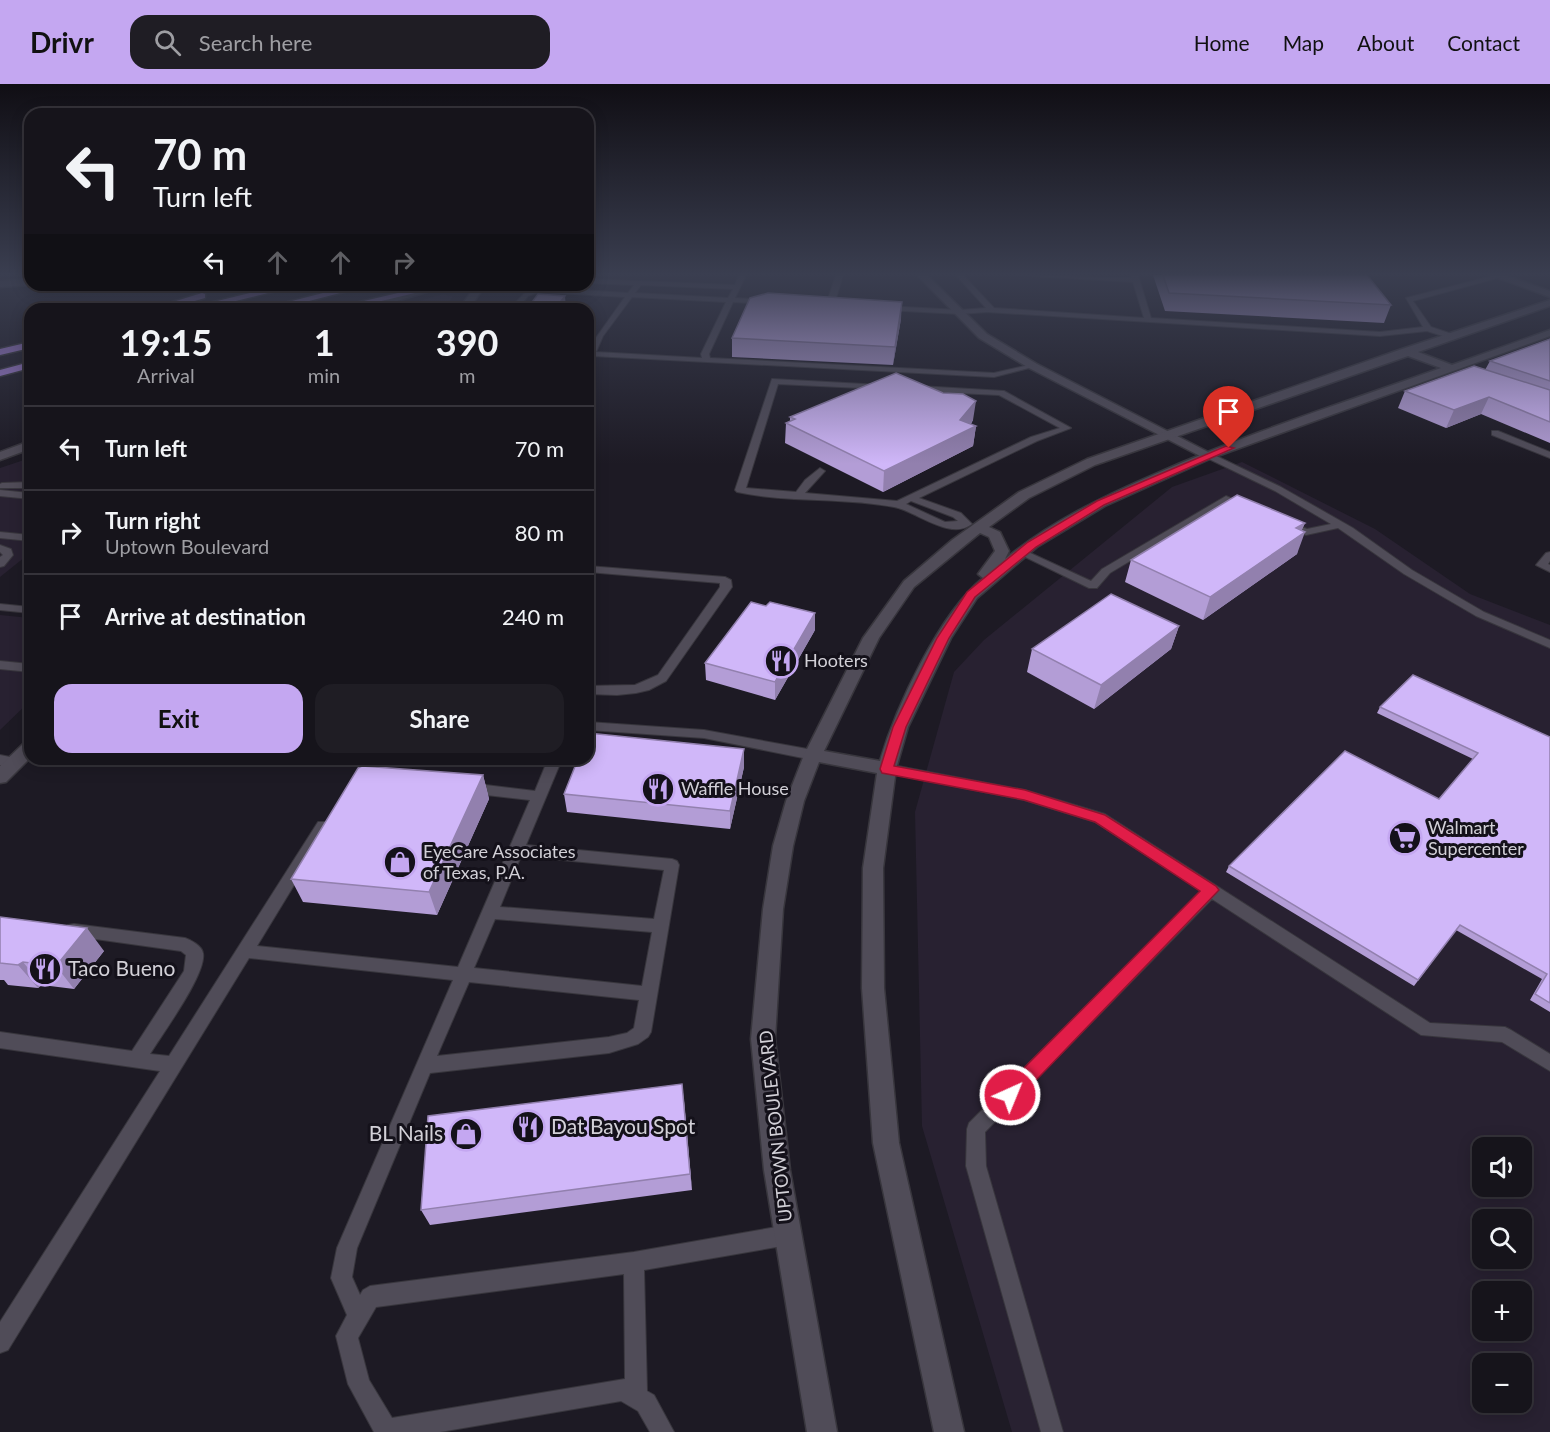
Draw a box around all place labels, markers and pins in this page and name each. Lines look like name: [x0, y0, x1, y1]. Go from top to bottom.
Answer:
pin: [1203, 386, 1254, 448]
restaurant icon: Hooters: [763, 643, 799, 679]
place label: Hooters: [804, 649, 868, 671]
restaurant icon: Waffle House: [640, 771, 676, 807]
place label: Waffle House: [681, 777, 789, 799]
place label: Walmart Supercenter: [1428, 816, 1524, 859]
supermarket icon: Walmart Supercenter: [1387, 820, 1423, 856]
place label: EyeCare Associates of Texas, P.A.: [423, 840, 576, 883]
shop icon: EyeCare Associates of Texas, P.A.: [382, 844, 418, 880]
restaurant icon: Taco Bueno: [27, 951, 63, 987]
place label: Taco Bueno: [68, 955, 175, 980]
restaurant icon: Dat Bayou Spot: [510, 1109, 546, 1145]
place label: Dat Bayou Spot: [551, 1113, 696, 1138]
shop icon: BL Nails: [448, 1116, 484, 1152]
place label: BL Nails: [369, 1120, 443, 1145]

